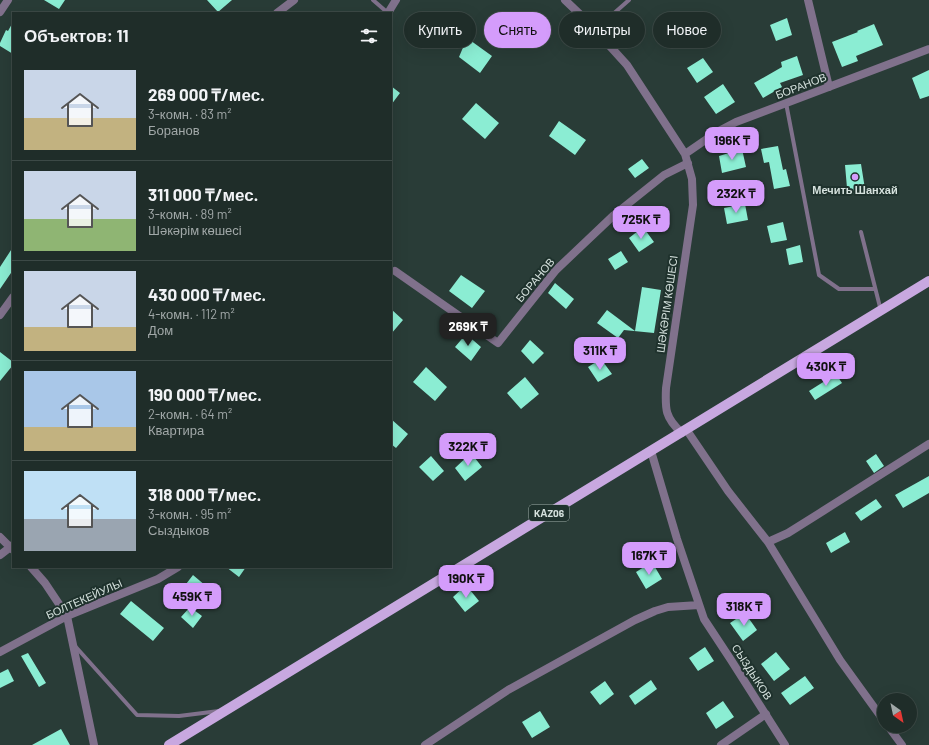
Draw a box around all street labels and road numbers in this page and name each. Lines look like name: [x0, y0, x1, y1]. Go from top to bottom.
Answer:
street label: БОРАНОВ: [774, 70, 828, 101]
street label: ШӘКӘРІМ КӨШЕСІ: [653, 254, 680, 353]
street label: БОРАНОВ: [512, 255, 557, 304]
road number: KАZ06: [529, 505, 569, 521]
street label: БОЛТЕКЕЙУЛЫ: [44, 576, 124, 621]
street label: СЫЗДЫКОВ: [730, 641, 775, 702]

